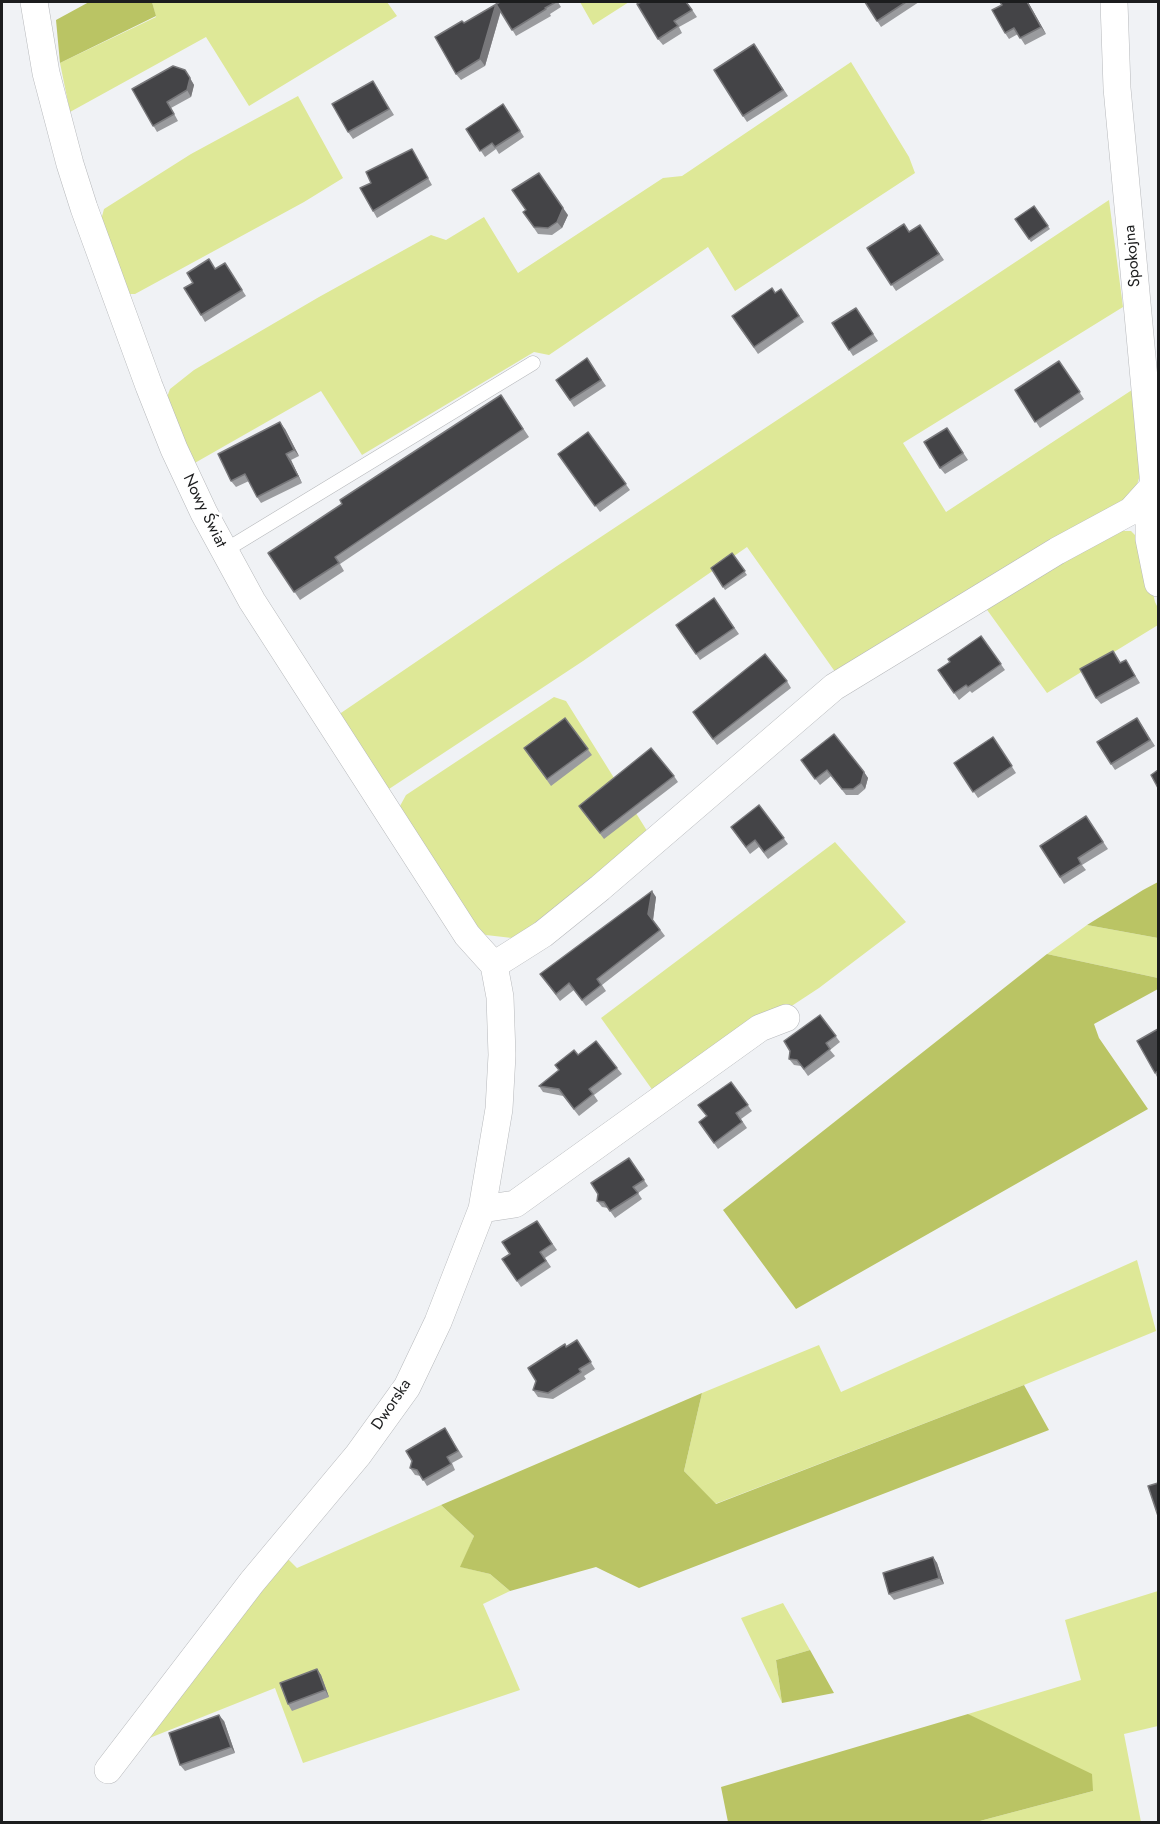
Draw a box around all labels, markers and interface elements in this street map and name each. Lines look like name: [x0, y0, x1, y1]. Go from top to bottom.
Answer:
street label: Spokojna: [1121, 224, 1145, 288]
street label: Nowy Świat: [178, 471, 230, 551]
street label: Dworska: [368, 1376, 416, 1434]

